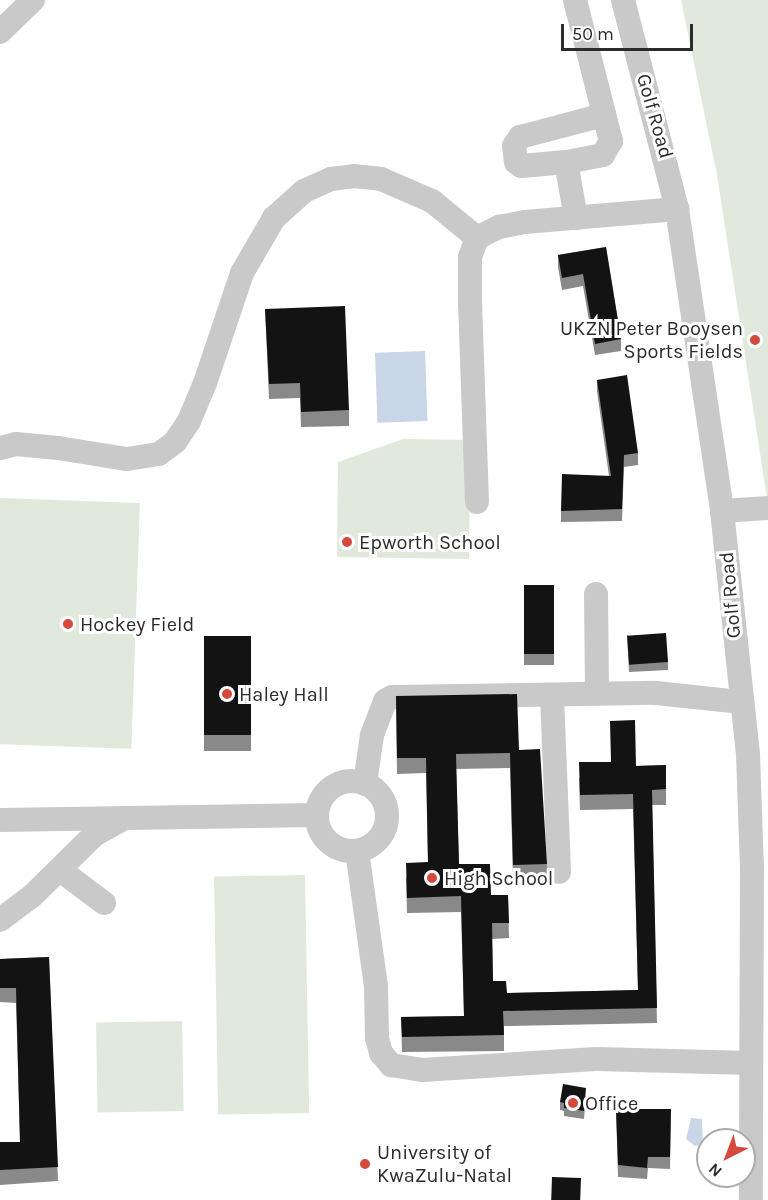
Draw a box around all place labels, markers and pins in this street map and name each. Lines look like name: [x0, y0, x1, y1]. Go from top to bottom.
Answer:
place label: UKZN Peter Booysen Sports Fields: [560, 316, 743, 363]
marker: UKZN Peter Booysen Sports Fields: [748, 333, 762, 347]
place label: Epworth School: [359, 530, 501, 554]
marker: Epworth School: [340, 535, 354, 549]
place label: Hockey Field: [80, 612, 194, 636]
marker: Hockey Field: [61, 617, 75, 631]
place label: Haley Hall: [239, 682, 329, 706]
marker: Haley Hall: [220, 687, 234, 701]
place label: High School: [444, 866, 553, 890]
marker: High School: [425, 871, 439, 885]
place label: Office: [585, 1091, 638, 1115]
marker: Office: [566, 1096, 580, 1110]
place label: University of KwaZulu-Natal: [377, 1140, 512, 1187]
marker: University of KwaZulu-Natal: [358, 1157, 372, 1171]

